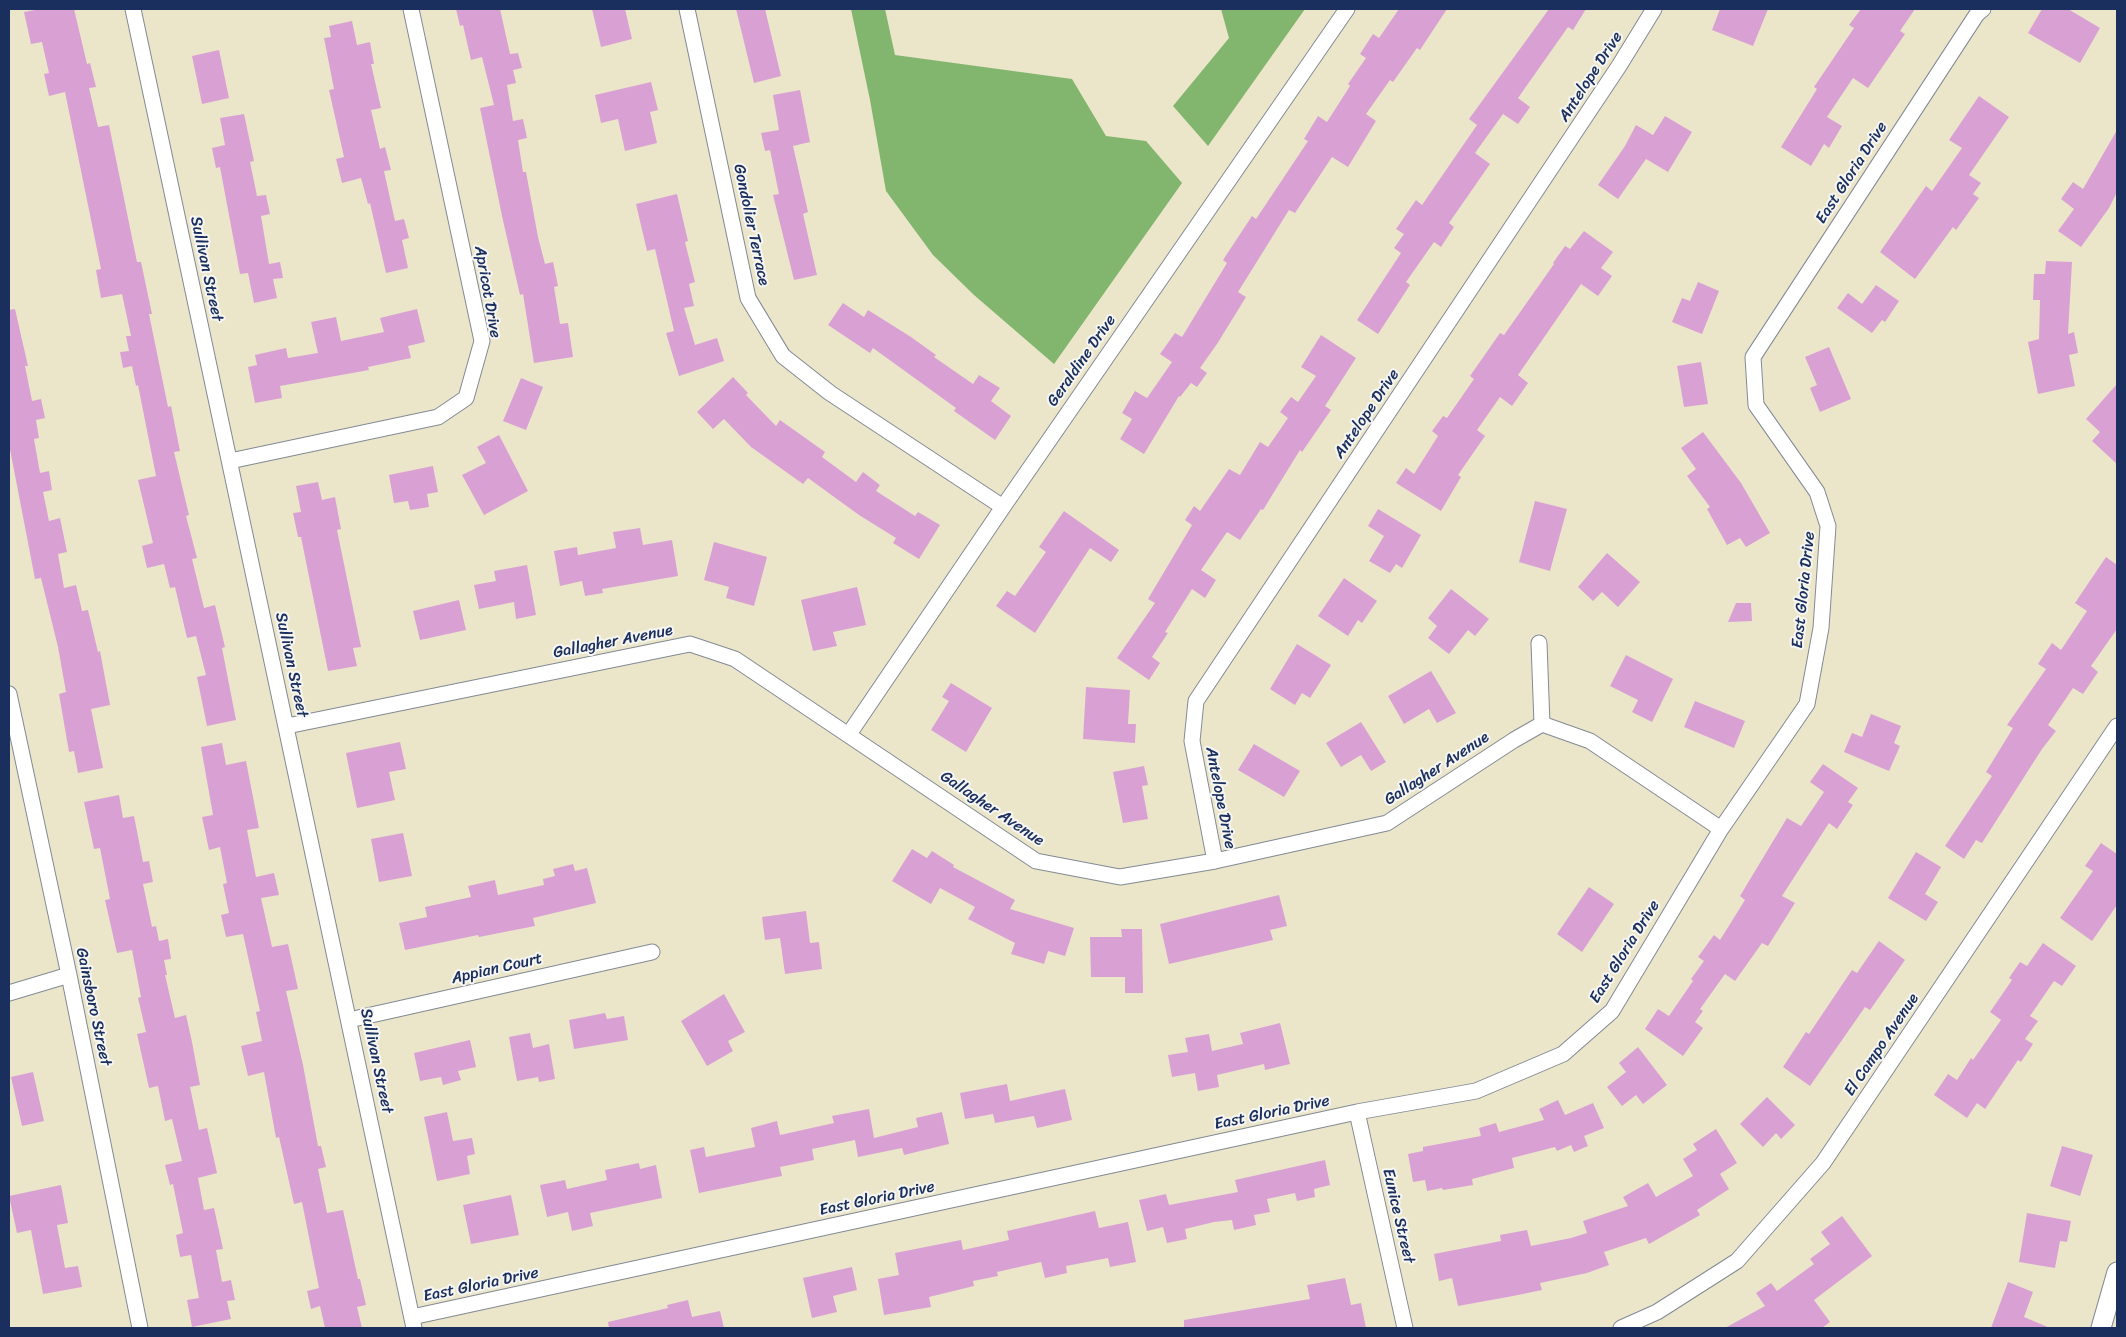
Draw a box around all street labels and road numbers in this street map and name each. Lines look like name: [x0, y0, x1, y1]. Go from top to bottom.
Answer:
street label: Antelope Drive: [1555, 28, 1627, 126]
street label: East Gloria Drive: [1812, 119, 1892, 227]
street label: Gondolier Terrace: [729, 162, 773, 288]
street label: Sullivan Street: [185, 215, 227, 323]
street label: Apricot Drive: [469, 244, 505, 340]
street label: Geraldine Drive: [1043, 312, 1121, 410]
street label: Antelope Drive: [1330, 366, 1404, 462]
street label: East Gloria Drive: [1788, 531, 1820, 649]
street label: Sullivan Street: [270, 611, 312, 719]
street label: Gallagher Avenue: [552, 621, 674, 663]
street label: Gallagher Avenue: [1381, 728, 1493, 810]
street label: Antelope Drive: [1201, 745, 1239, 851]
street label: Gallagher Avenue: [936, 767, 1048, 851]
street label: East Gloria Drive: [1586, 897, 1664, 1007]
street label: Gainsboro Street: [71, 946, 115, 1068]
street label: Appian Court: [450, 949, 544, 989]
street label: El Campo Avenue: [1841, 990, 1923, 1100]
street label: Sullivan Street: [355, 1007, 397, 1115]
street label: East Gloria Drive: [1213, 1091, 1331, 1135]
street label: Eunice Street: [1378, 1167, 1418, 1265]
street label: East Gloria Drive: [818, 1177, 936, 1221]
street label: East Gloria Drive: [422, 1263, 540, 1307]

